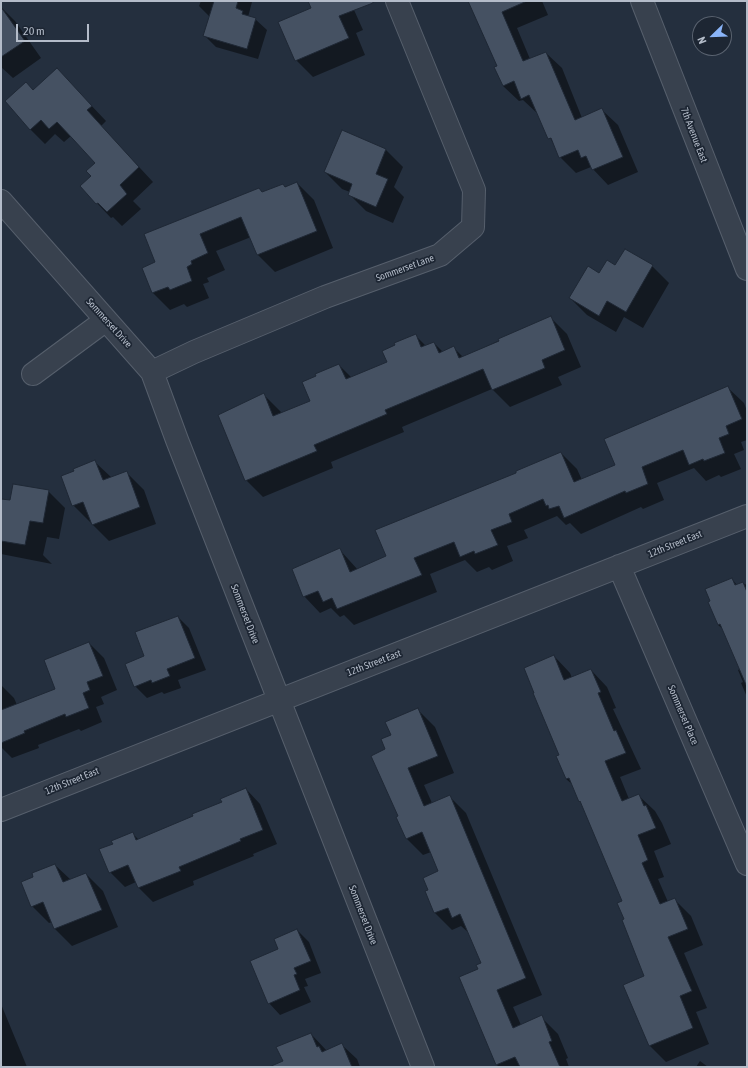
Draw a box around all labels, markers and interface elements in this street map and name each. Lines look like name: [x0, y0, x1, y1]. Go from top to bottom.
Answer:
scale bar: [18, 16, 91, 42]
north arrow: [692, 16, 732, 56]
text: 20 m: [23, 24, 45, 38]
text: N: [695, 35, 709, 46]
street label: 7th Avenue East: [678, 106, 710, 164]
street label: Sommerset Lane: [374, 252, 436, 284]
street label: Sommerset Drive: [84, 296, 134, 350]
street label: 12th Street East: [646, 528, 704, 560]
street label: Sommerset Drive: [228, 583, 262, 645]
street label: 12th Street East: [345, 647, 403, 679]
street label: Sommerset Place: [665, 683, 701, 747]
street label: 12th Street East: [43, 765, 101, 797]
street label: Sommerset Drive: [346, 884, 380, 946]

